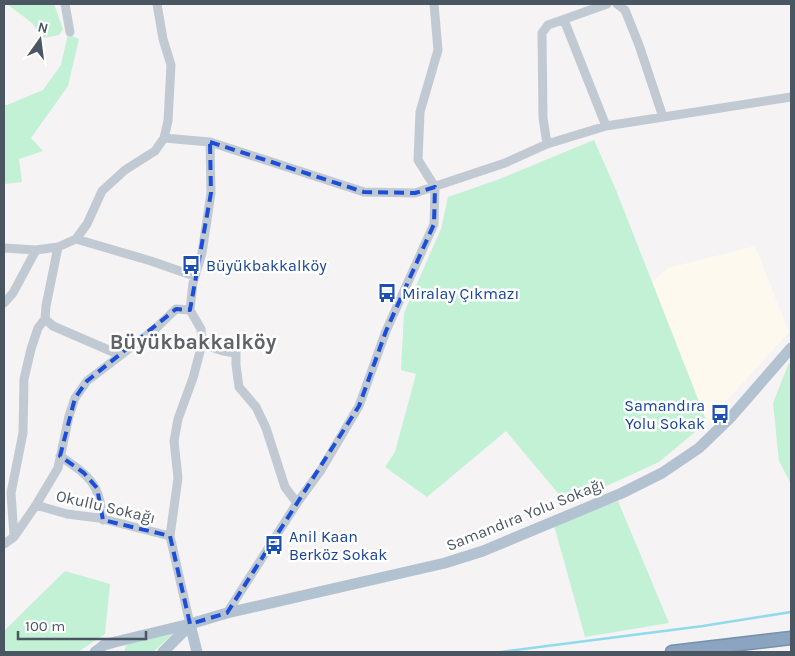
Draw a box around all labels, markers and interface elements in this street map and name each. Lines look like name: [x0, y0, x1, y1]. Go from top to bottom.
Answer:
north arrow: [15, 15, 65, 65]
text: N: [36, 18, 50, 37]
bus stop icon: Büyükbakkalköy: [180, 254, 202, 276]
place label: Büyükbakkalköy: [206, 256, 327, 275]
bus stop icon: Miralay Çıkmazı: [376, 282, 398, 304]
place label: Miralay Çıkmazı: [402, 284, 519, 303]
district label: Büyükbakkalköy: [110, 330, 277, 354]
place label: Samandıra Yolu Sokak: [624, 396, 705, 433]
bus stop icon: Samandıra Yolu Sokak: [709, 403, 731, 425]
street label: Samandıra Yolu Sokağı: [443, 474, 607, 555]
street label: Okullu Sokağı: [54, 486, 157, 527]
place label: Anil Kaan Berköz Sokak: [289, 527, 387, 564]
bus stop icon: Anil Kaan Berköz Sokak: [263, 534, 285, 556]
scale bar: [18, 608, 145, 640]
text: 100 m: [25, 617, 65, 635]

